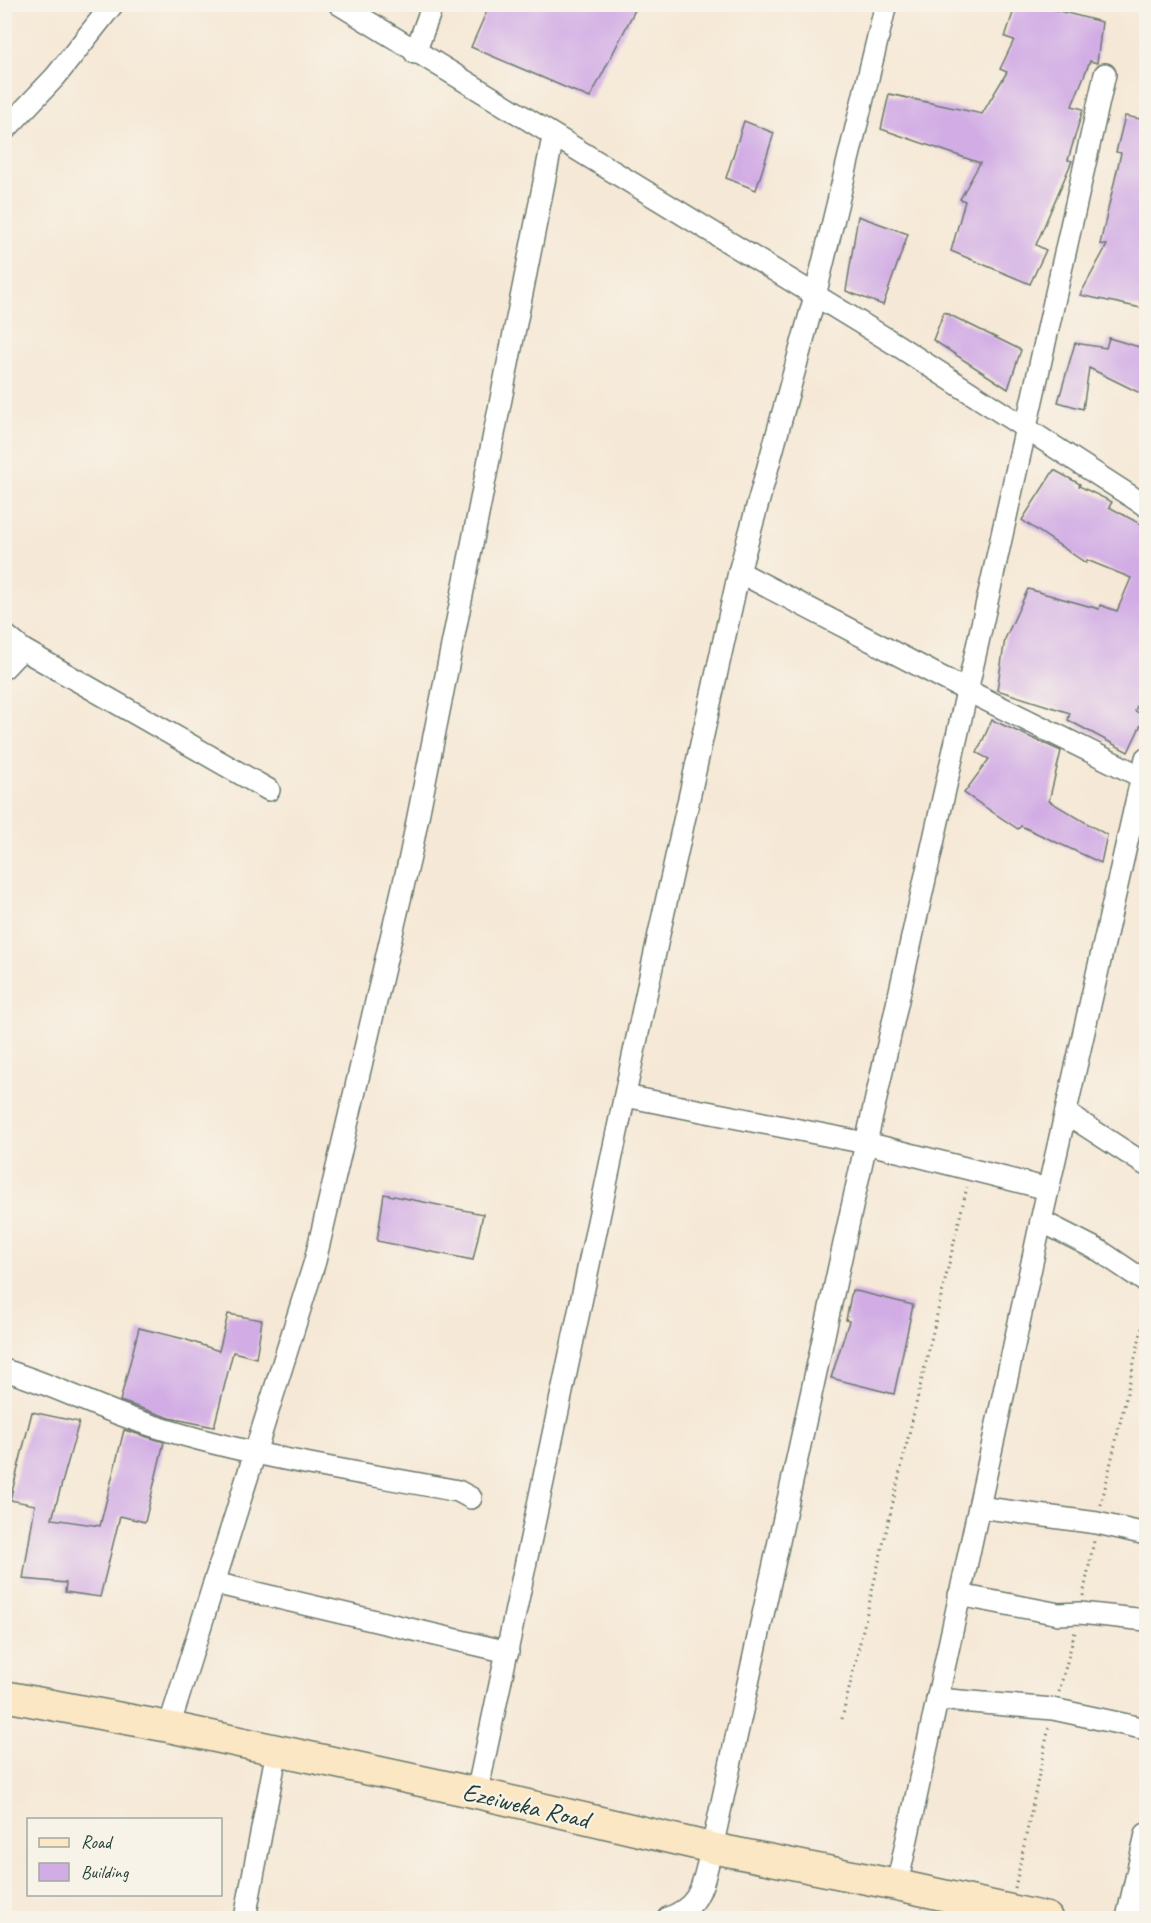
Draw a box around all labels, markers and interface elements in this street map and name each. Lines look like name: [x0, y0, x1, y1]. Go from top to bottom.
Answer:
street label: Ezeiweka Road: [460, 1775, 596, 1837]
legend: [27, 1818, 222, 1896]
text: Road: [81, 1831, 114, 1853]
text: Building: [81, 1861, 130, 1883]

